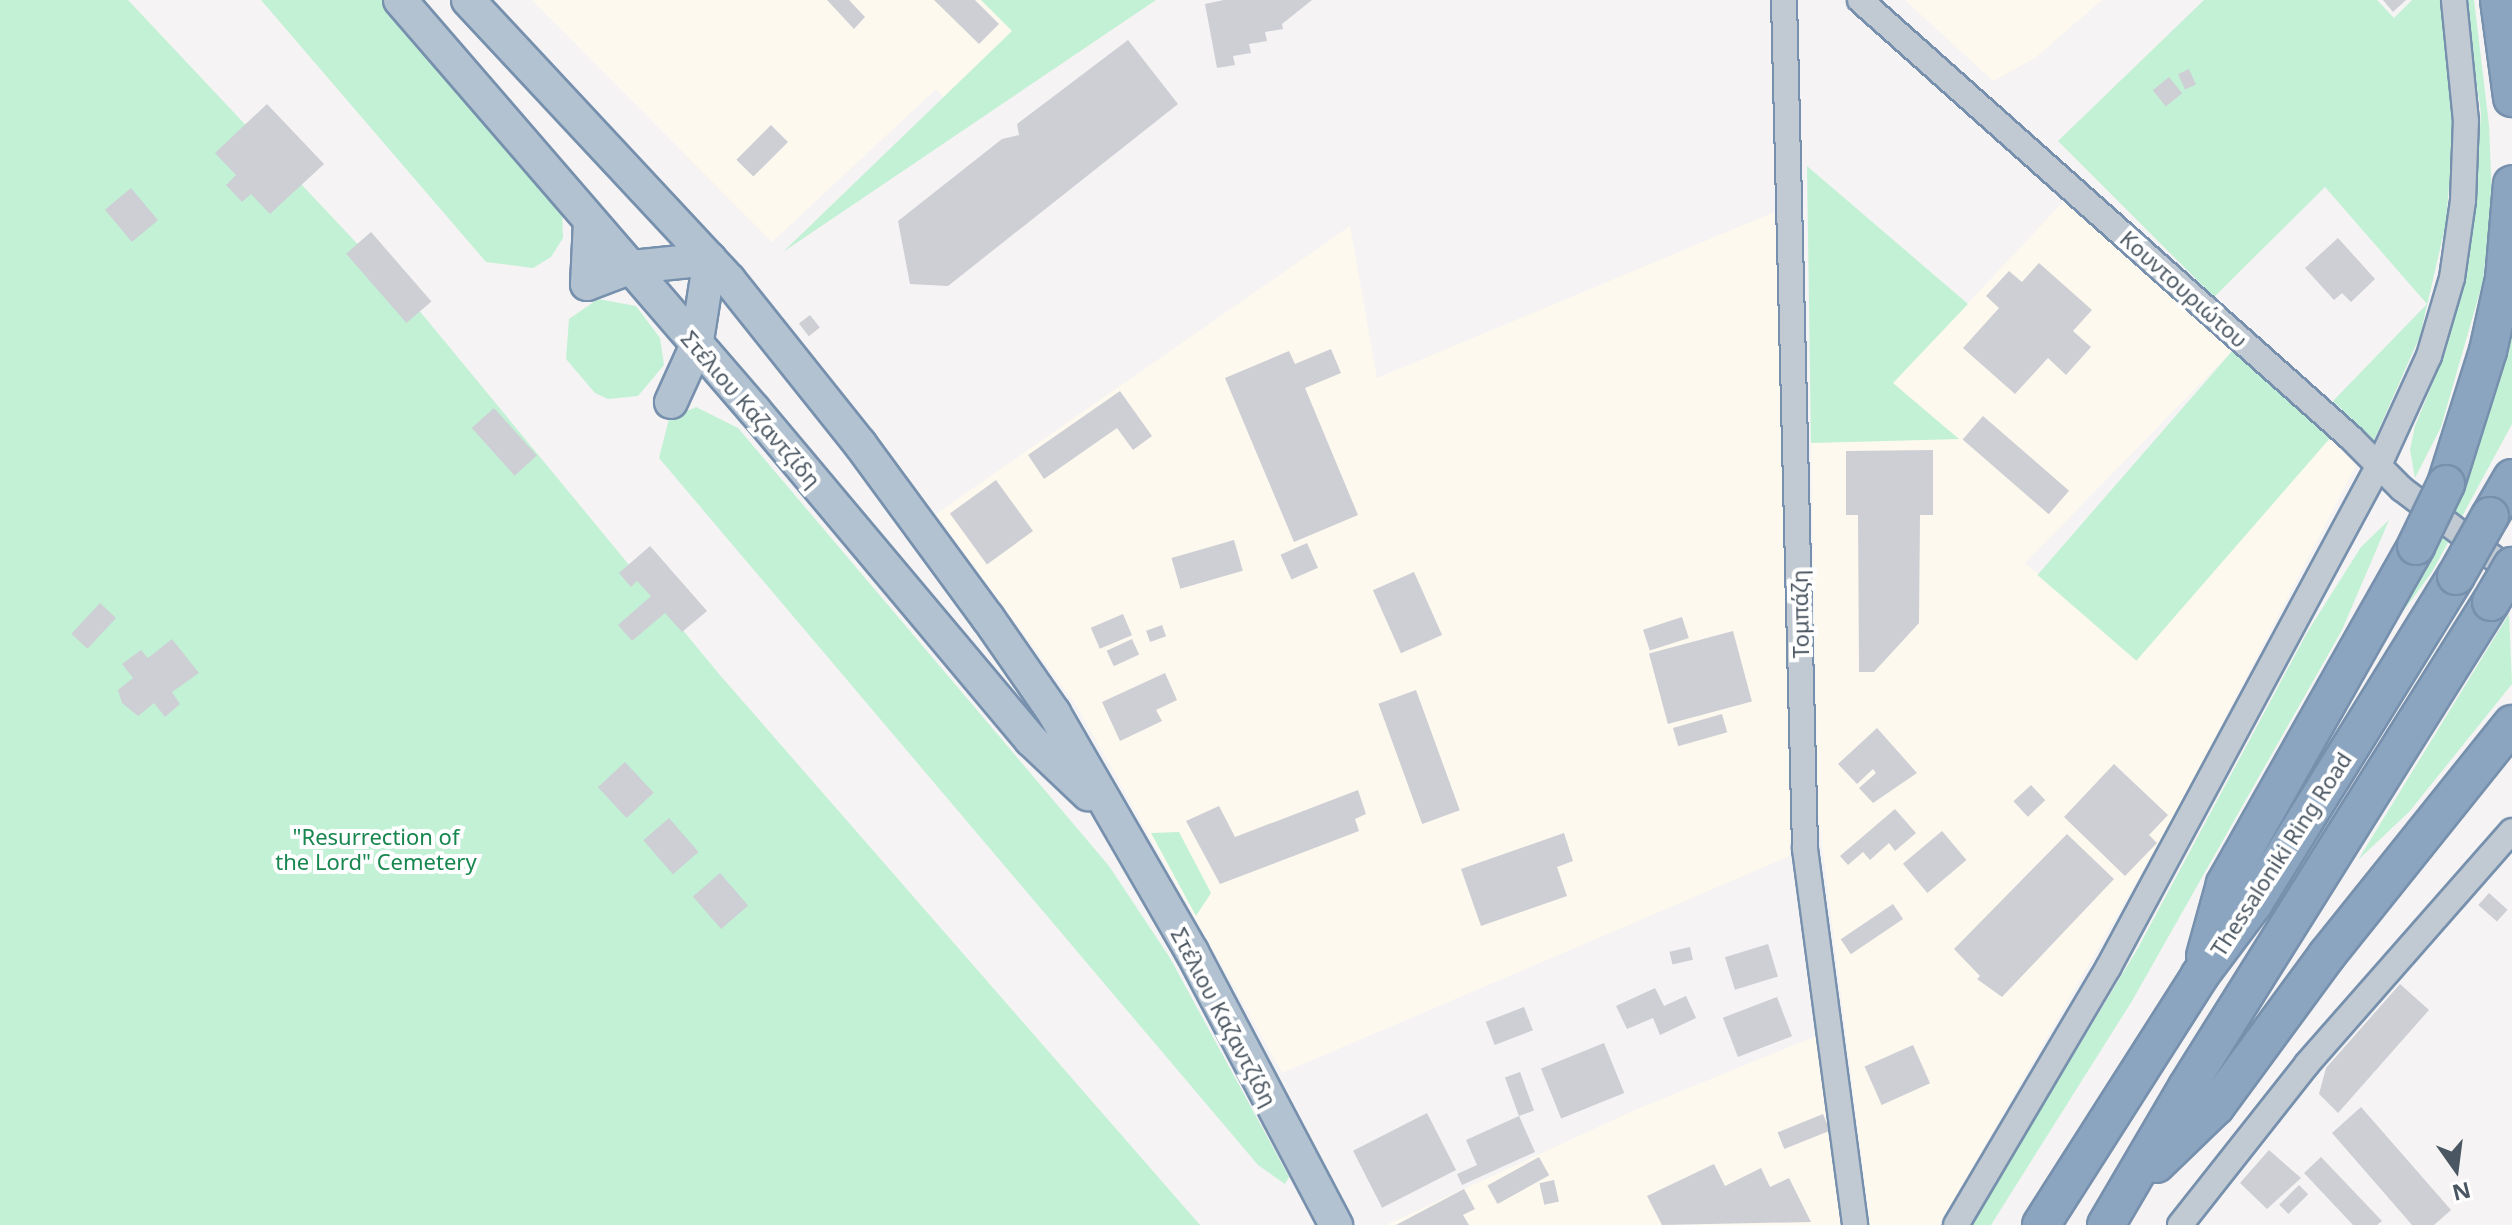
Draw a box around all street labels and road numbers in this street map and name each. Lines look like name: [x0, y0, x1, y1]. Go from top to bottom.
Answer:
street label: Κουντουριώτου: [2115, 225, 2253, 353]
street label: Στέλιου Καζαντζίδη: [676, 325, 826, 493]
street label: Τομπάζη: [1786, 570, 1814, 658]
street label: Thessaloniki Ring Road: [2205, 747, 2357, 961]
street label: Στέλιου Καζαντζίδη: [1166, 923, 1282, 1111]

